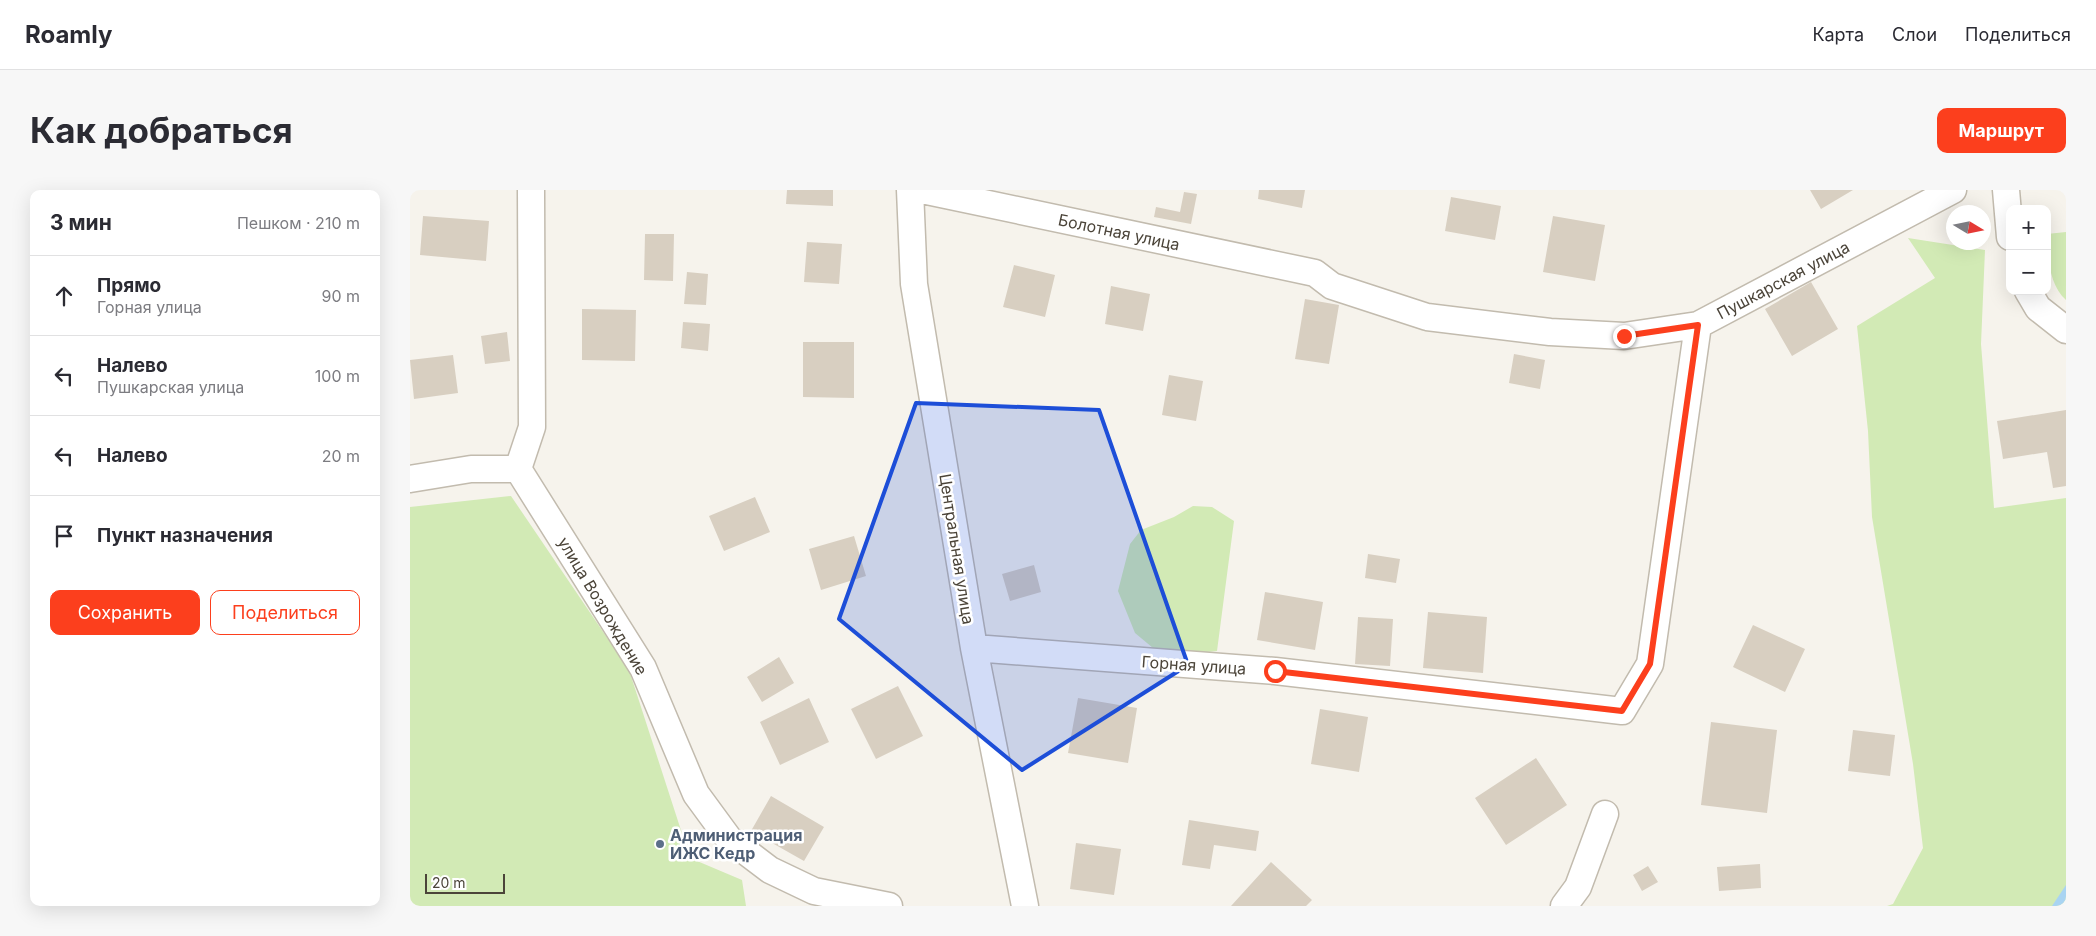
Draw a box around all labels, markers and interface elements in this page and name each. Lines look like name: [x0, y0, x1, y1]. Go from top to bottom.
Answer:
text: Roamly: [25, 20, 112, 49]
text: Карта: [1812, 24, 1864, 45]
text: Слои: [1892, 24, 1937, 45]
text: Поделиться: [1965, 24, 2071, 45]
button: Маршрут: [1937, 108, 2066, 153]
text: Как добраться: [30, 109, 293, 151]
north arrow: [1946, 205, 1991, 250]
map controls: [2006, 205, 2051, 295]
button: +: [2006, 205, 2051, 250]
street label: Болотная улица: [1056, 209, 1182, 255]
text: 3 мин: [50, 210, 112, 235]
text: Пешком · 210 m: [237, 213, 360, 233]
street label: Пушкарская улица: [1713, 237, 1853, 323]
button: −: [2006, 250, 2051, 295]
text: Прямо: [97, 274, 161, 297]
icon: ahead: [50, 282, 78, 310]
text: 90 m: [321, 286, 360, 306]
text: Горная улица: [97, 297, 202, 317]
route end: [1613, 325, 1636, 348]
text: Налево: [97, 354, 168, 377]
icon: left: [50, 362, 78, 390]
text: 100 m: [315, 366, 360, 386]
text: Пушкарская улица: [97, 377, 244, 397]
icon: left: [50, 442, 78, 470]
text: Налево: [97, 444, 168, 467]
text: 20 m: [322, 446, 360, 466]
street label: Центральная улица: [935, 472, 979, 626]
icon: arrive: [50, 522, 78, 550]
text: Пункт назначения: [97, 524, 273, 547]
street label: улица Возрождение: [554, 533, 652, 679]
button: Сохранить: [50, 590, 200, 635]
button: Поделиться: [210, 590, 360, 635]
street label: Горная улица: [1141, 651, 1247, 679]
route start: [1264, 660, 1287, 683]
place label: Администрация ИЖС Кедр: [670, 825, 802, 863]
marker: Администрация ИЖС Кедр: [654, 838, 666, 850]
scale bar: [425, 871, 505, 894]
text: 20 m: [432, 874, 466, 891]

